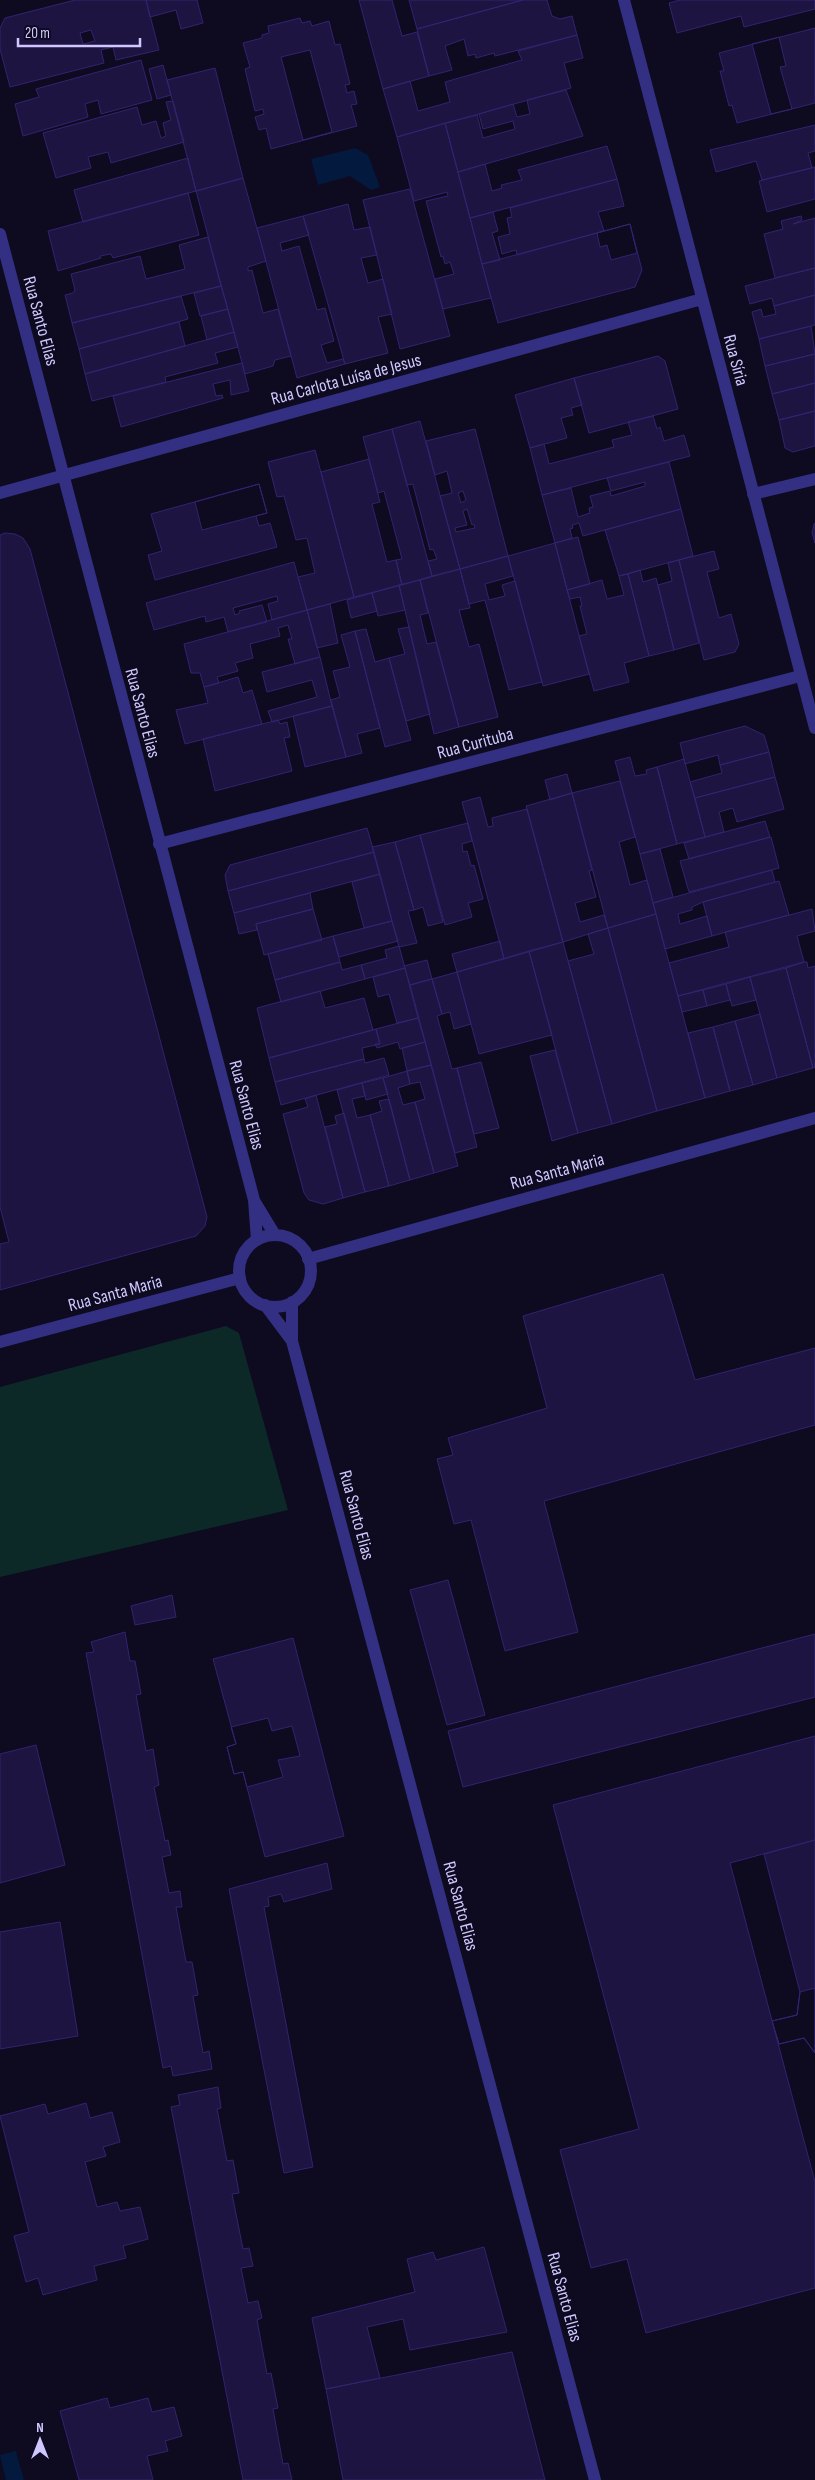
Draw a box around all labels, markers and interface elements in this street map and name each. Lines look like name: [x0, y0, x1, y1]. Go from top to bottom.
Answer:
scale bar: [18, 15, 140, 47]
text: 20 m: [25, 24, 50, 43]
street label: Rua Santo Elias: [19, 274, 63, 368]
street label: Rua Síria: [719, 332, 752, 388]
street label: Rua Carlota Luísa de Jesus: [269, 349, 424, 410]
street label: Rua Santo Elias: [121, 666, 165, 760]
street label: Rua Curituba: [435, 723, 515, 764]
street label: Rua Santo Elias: [225, 1058, 269, 1152]
street label: Rua Santa Maria: [508, 1149, 606, 1194]
street label: Rua Santa Maria: [66, 1271, 164, 1316]
street label: Rua Santo Elias: [335, 1468, 379, 1562]
street label: Rua Santo Elias: [439, 1859, 483, 1953]
street label: Rua Santo Elias: [543, 2250, 587, 2344]
north arrow: [15, 2415, 65, 2465]
text: N: [36, 2419, 44, 2436]

